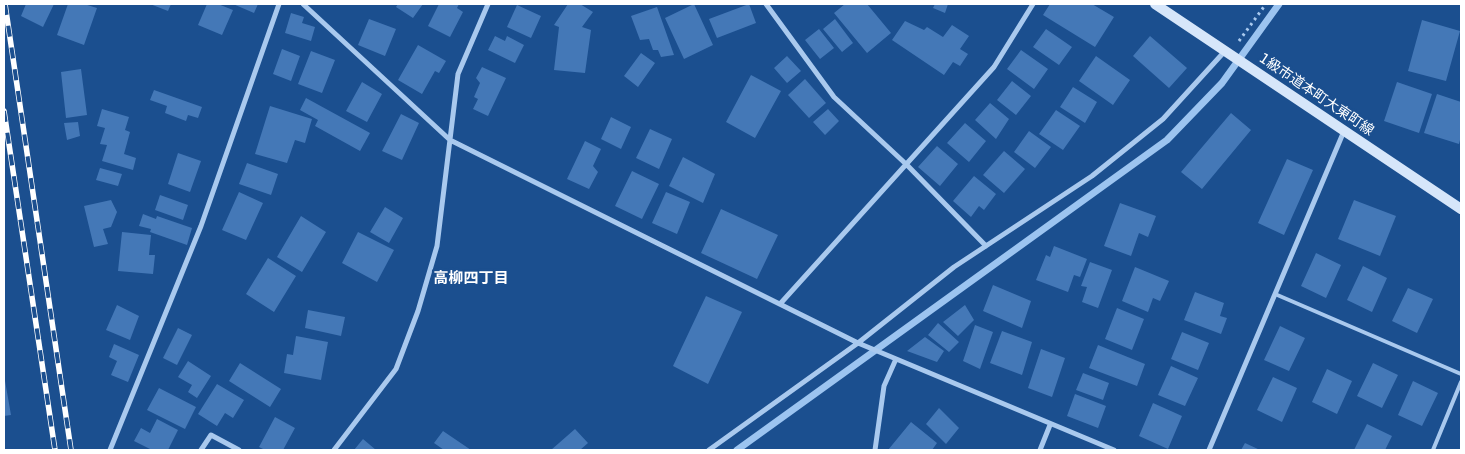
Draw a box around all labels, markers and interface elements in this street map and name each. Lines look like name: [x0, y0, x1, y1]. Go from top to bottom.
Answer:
street label: 1級市道本町大東町線: [1255, 50, 1377, 140]
district label: 高柳四丁目: [434, 270, 508, 288]

